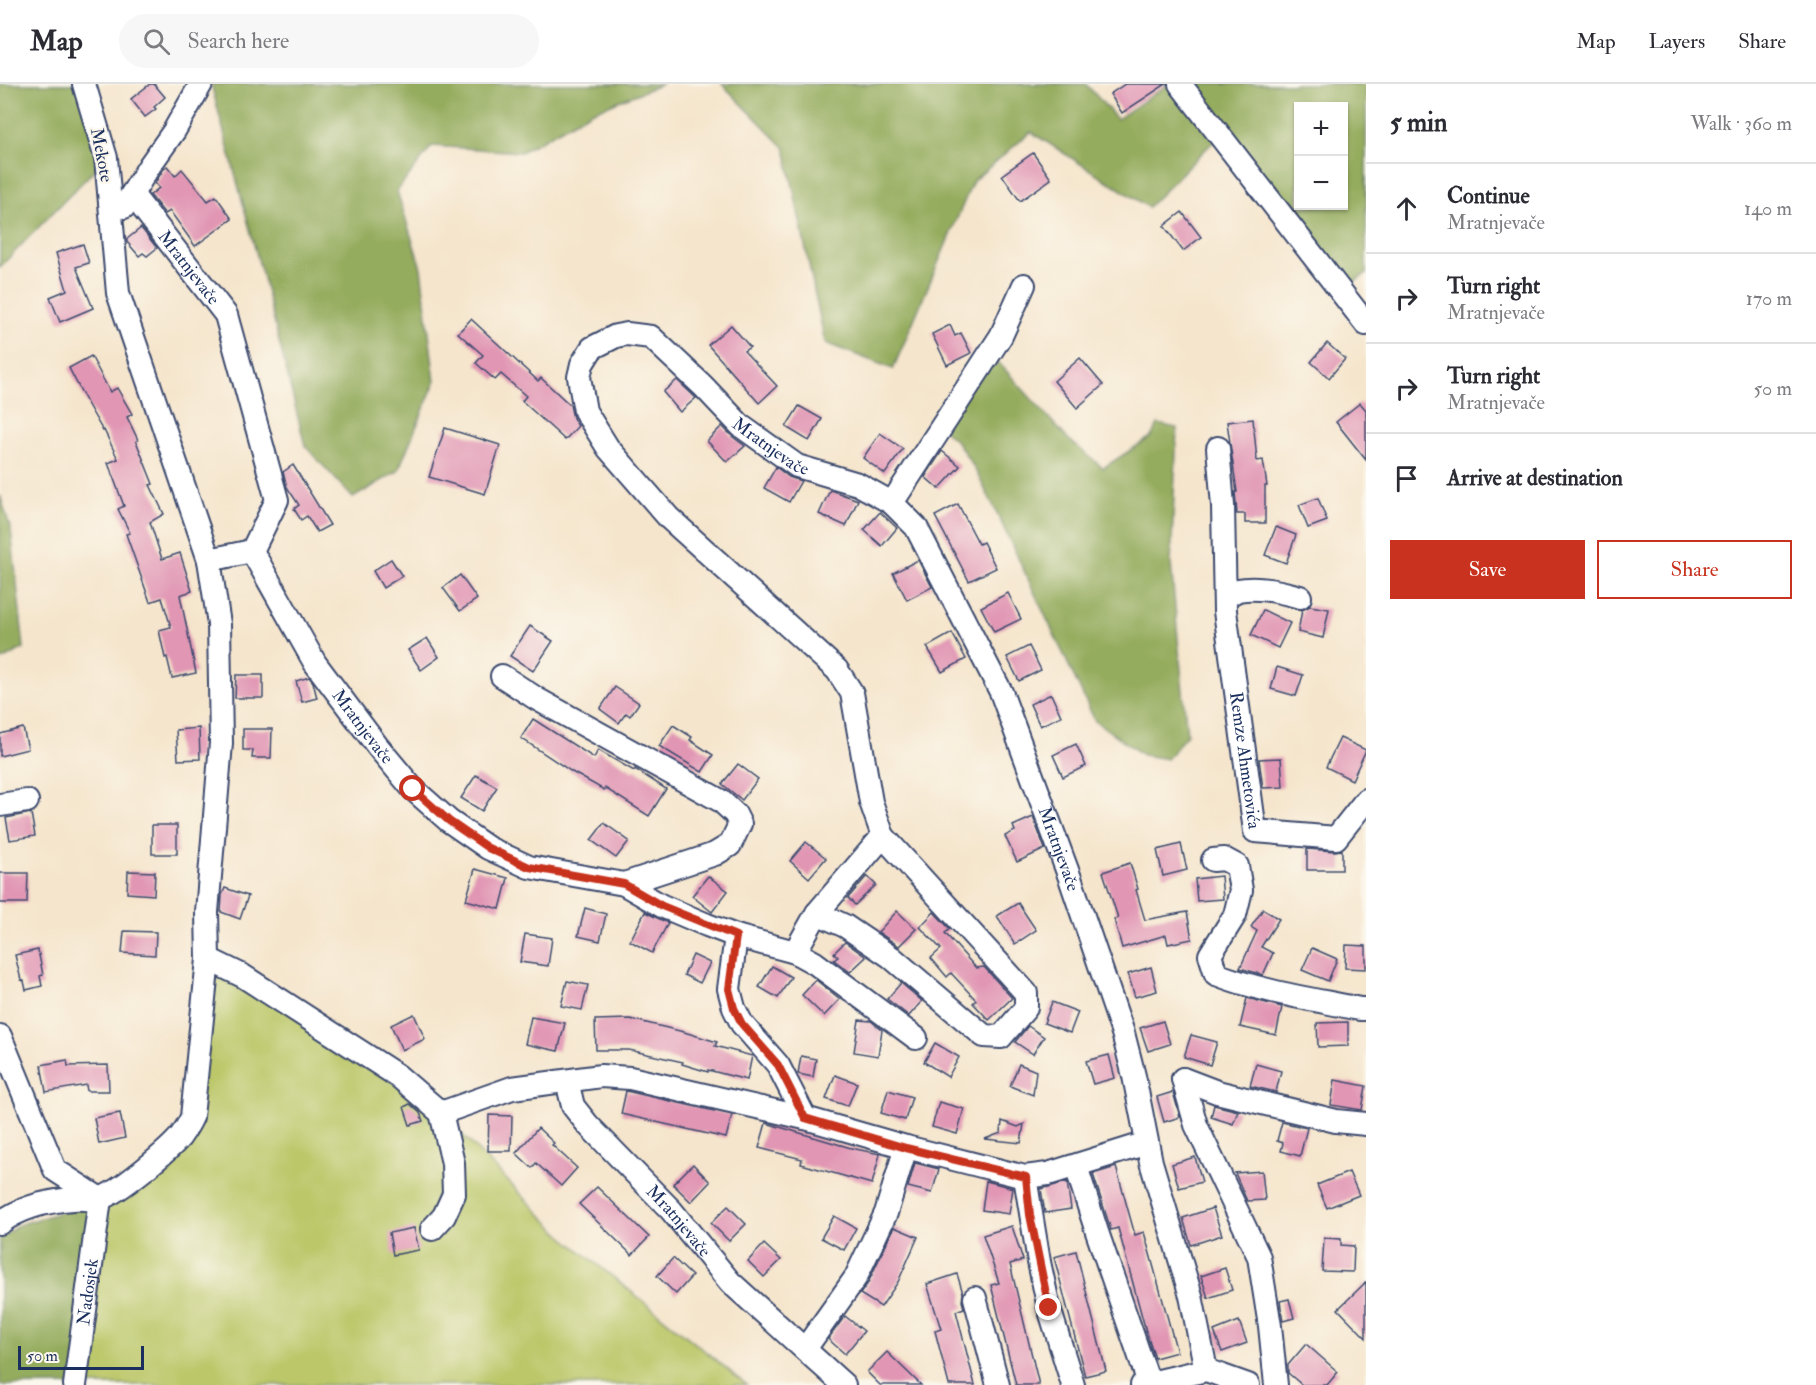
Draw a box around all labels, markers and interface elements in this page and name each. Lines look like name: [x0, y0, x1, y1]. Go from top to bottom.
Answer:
search box: [119, 14, 539, 68]
text: Map: [30, 24, 83, 59]
icon: search: [140, 25, 173, 58]
text: Search here: [188, 27, 289, 55]
text: Map: [1576, 28, 1616, 55]
text: Layers: [1649, 28, 1705, 55]
text: Share: [1738, 28, 1786, 55]
map controls: [1294, 102, 1348, 210]
button: +: [1294, 102, 1348, 156]
text: 5 min: [1390, 107, 1447, 139]
text: Walk · 360 m: [1690, 111, 1792, 136]
street label: Mekote: [85, 126, 118, 185]
button: −: [1294, 156, 1348, 210]
text: Continue: [1447, 182, 1530, 210]
icon: ahead: [1390, 192, 1423, 225]
text: 140 m: [1744, 196, 1792, 221]
text: Mratnjevače: [1447, 210, 1545, 235]
street label: Mratnjevače: [153, 226, 225, 310]
text: Turn right: [1447, 272, 1540, 300]
icon: right: [1390, 282, 1423, 315]
text: 170 m: [1746, 286, 1792, 311]
text: Mratnjevače: [1447, 300, 1545, 325]
text: Turn right: [1447, 362, 1540, 390]
icon: right: [1390, 372, 1423, 405]
text: 50 m: [1753, 376, 1792, 401]
text: Mratnjevače: [1447, 390, 1545, 415]
street label: Mratnjevače: [728, 412, 812, 481]
icon: arrive: [1390, 462, 1423, 495]
text: Arrive at destination: [1447, 464, 1623, 492]
button: Save: [1390, 540, 1585, 599]
button: Share: [1597, 540, 1792, 599]
street label: Mratnjevače: [327, 685, 399, 769]
street label: Remze Ahmetovića: [1224, 690, 1266, 831]
route start: [399, 775, 425, 801]
street label: Mratnjevače: [1033, 804, 1085, 895]
street label: Mratnjevače: [641, 1180, 716, 1262]
street label: Nadosjek: [72, 1257, 104, 1327]
route end: [1035, 1294, 1061, 1320]
scale bar: [18, 1343, 144, 1370]
text: 50 m: [27, 1346, 58, 1366]

